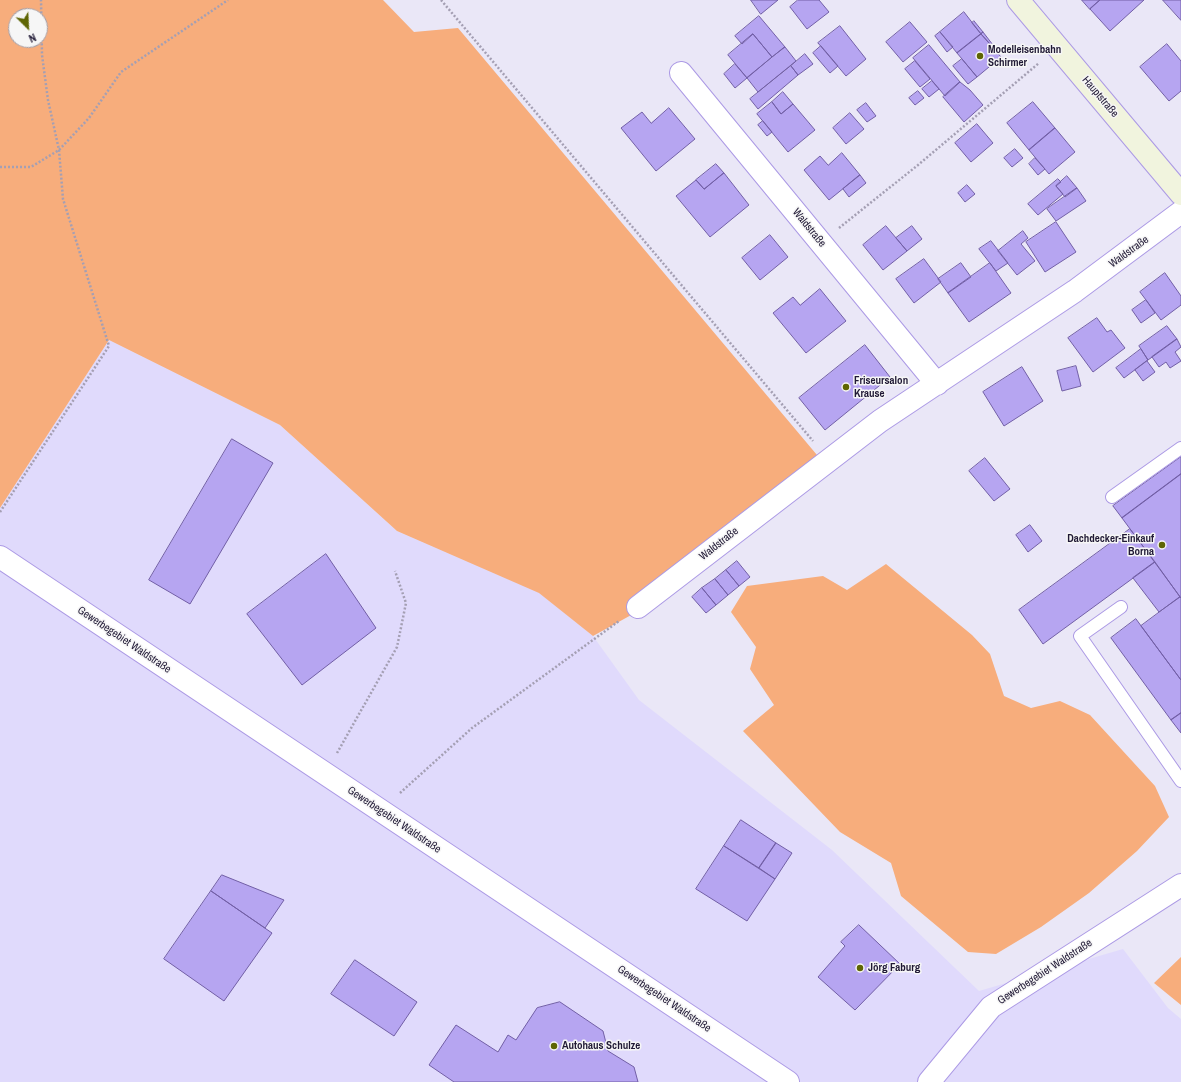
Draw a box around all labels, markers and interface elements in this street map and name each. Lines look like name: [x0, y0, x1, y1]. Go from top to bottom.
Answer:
north arrow: [8, 8, 48, 48]
text: N: [27, 30, 38, 46]
place label: Modelleisenbahn Schirmer: [988, 43, 1061, 69]
marker: Modelleisenbahn Schirmer: [975, 51, 985, 61]
street label: Hauptstraße: [1079, 74, 1121, 120]
street label: Waldstraße: [789, 206, 829, 250]
street label: Waldstraße: [1107, 233, 1151, 271]
place label: Friseursalon Krause: [854, 374, 908, 400]
marker: Friseursalon Krause: [841, 382, 851, 392]
street label: Waldstraße: [697, 525, 741, 563]
place label: Dachdecker-Einkauf Borna: [1067, 532, 1154, 558]
marker: Dachdecker-Einkauf Borna: [1157, 540, 1167, 550]
street label: Gewerbegebiet Waldstraße: [75, 604, 173, 676]
street label: Gewerbegebiet Waldstraße: [345, 784, 443, 856]
street label: Gewerbegebiet Waldstraße: [995, 937, 1095, 1007]
place label: Jörg Faburg: [868, 961, 920, 975]
street label: Gewerbegebiet Waldstraße: [615, 963, 713, 1035]
marker: Jörg Faburg: [855, 963, 865, 973]
place label: Autohaus Schulze: [562, 1039, 640, 1053]
marker: Autohaus Schulze: [549, 1041, 559, 1051]

